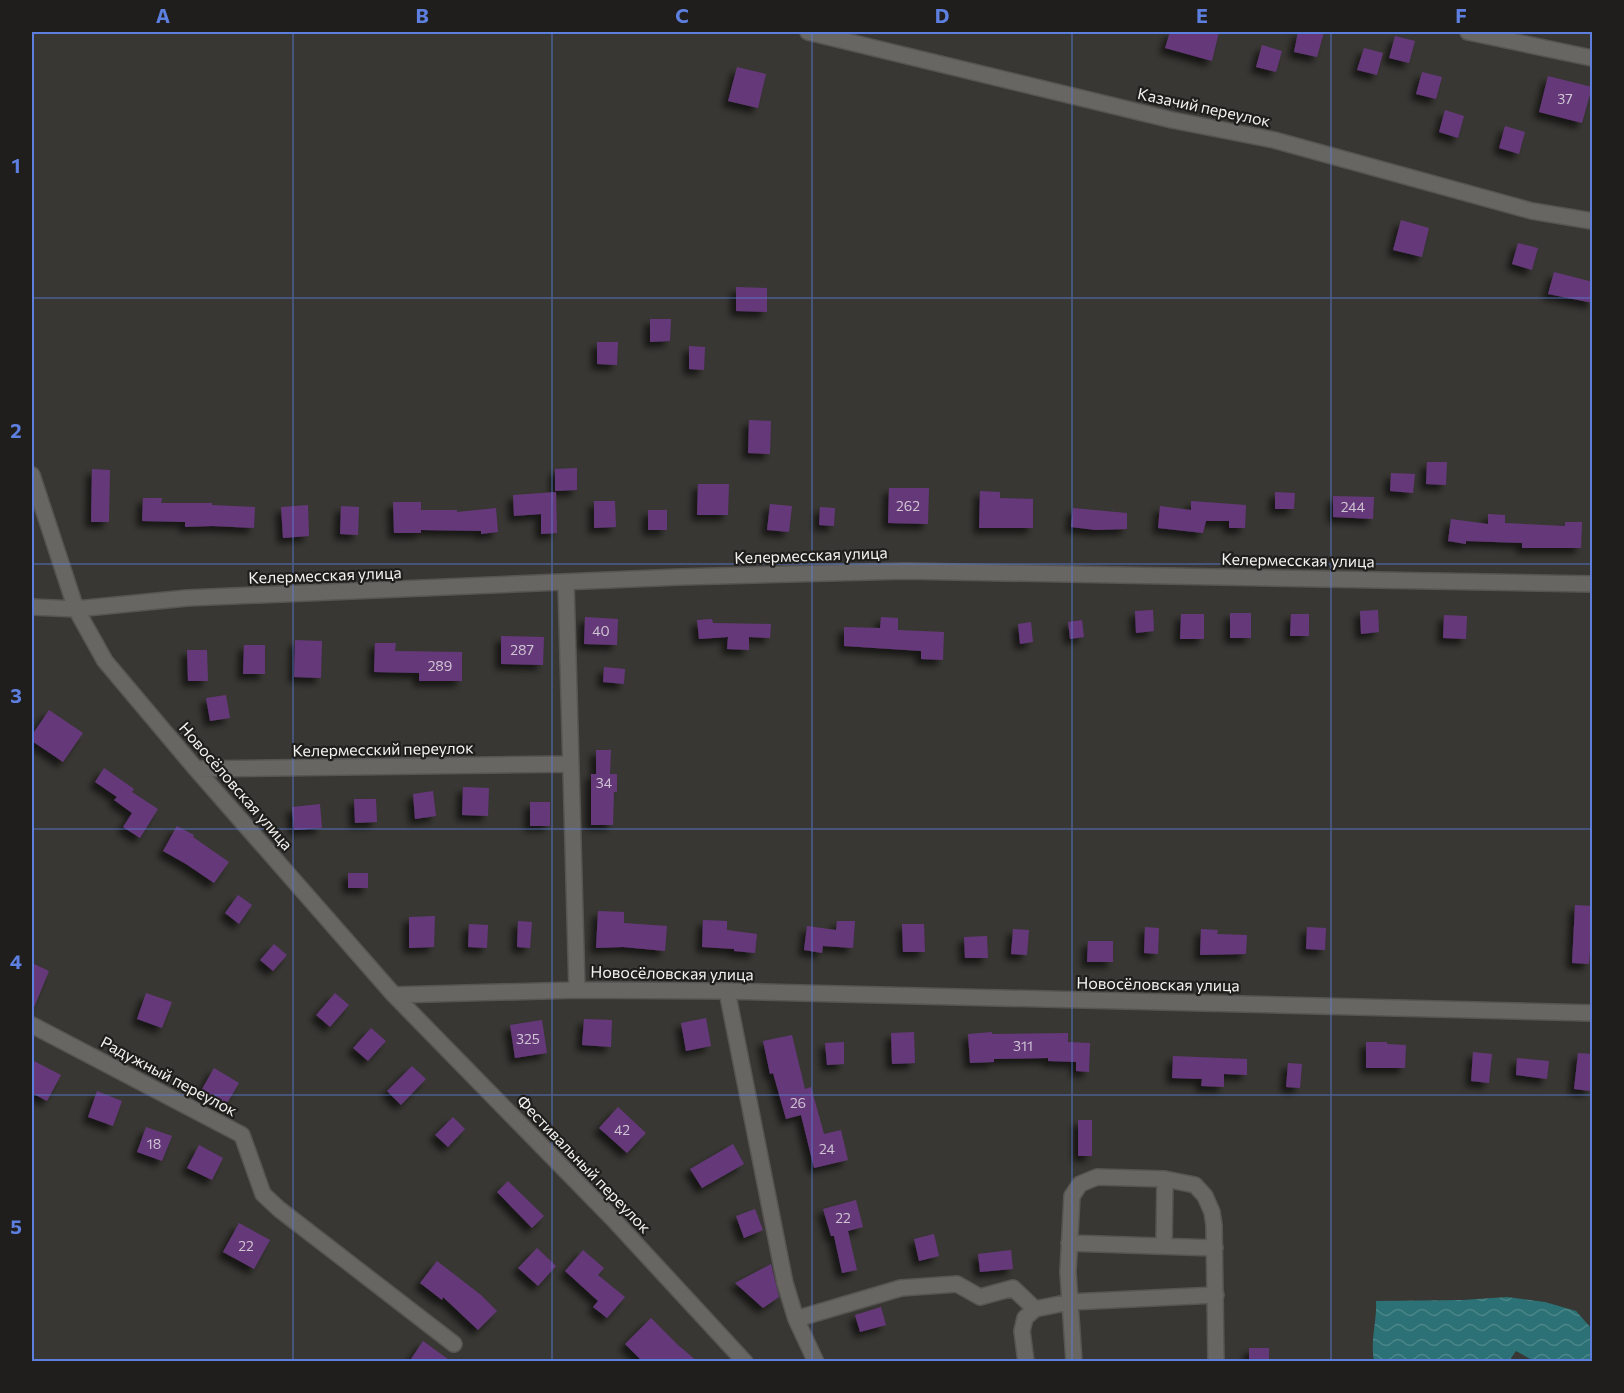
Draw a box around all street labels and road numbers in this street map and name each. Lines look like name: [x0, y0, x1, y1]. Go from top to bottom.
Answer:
street label: Казачий переулок: [1136, 83, 1273, 130]
street label: Келермесская улица: [734, 542, 888, 567]
street label: Келермесская улица: [1221, 549, 1375, 570]
street label: Келермесская улица: [248, 562, 402, 587]
street label: Новосёловская улица: [176, 718, 297, 854]
street label: Келермесский переулок: [292, 737, 474, 760]
street label: Новосёловская улица: [590, 962, 754, 983]
street label: Новосёловская улица: [1076, 973, 1240, 994]
street label: Радужный переулок: [98, 1032, 241, 1120]
street label: Фестивальный переулок: [514, 1091, 655, 1237]

